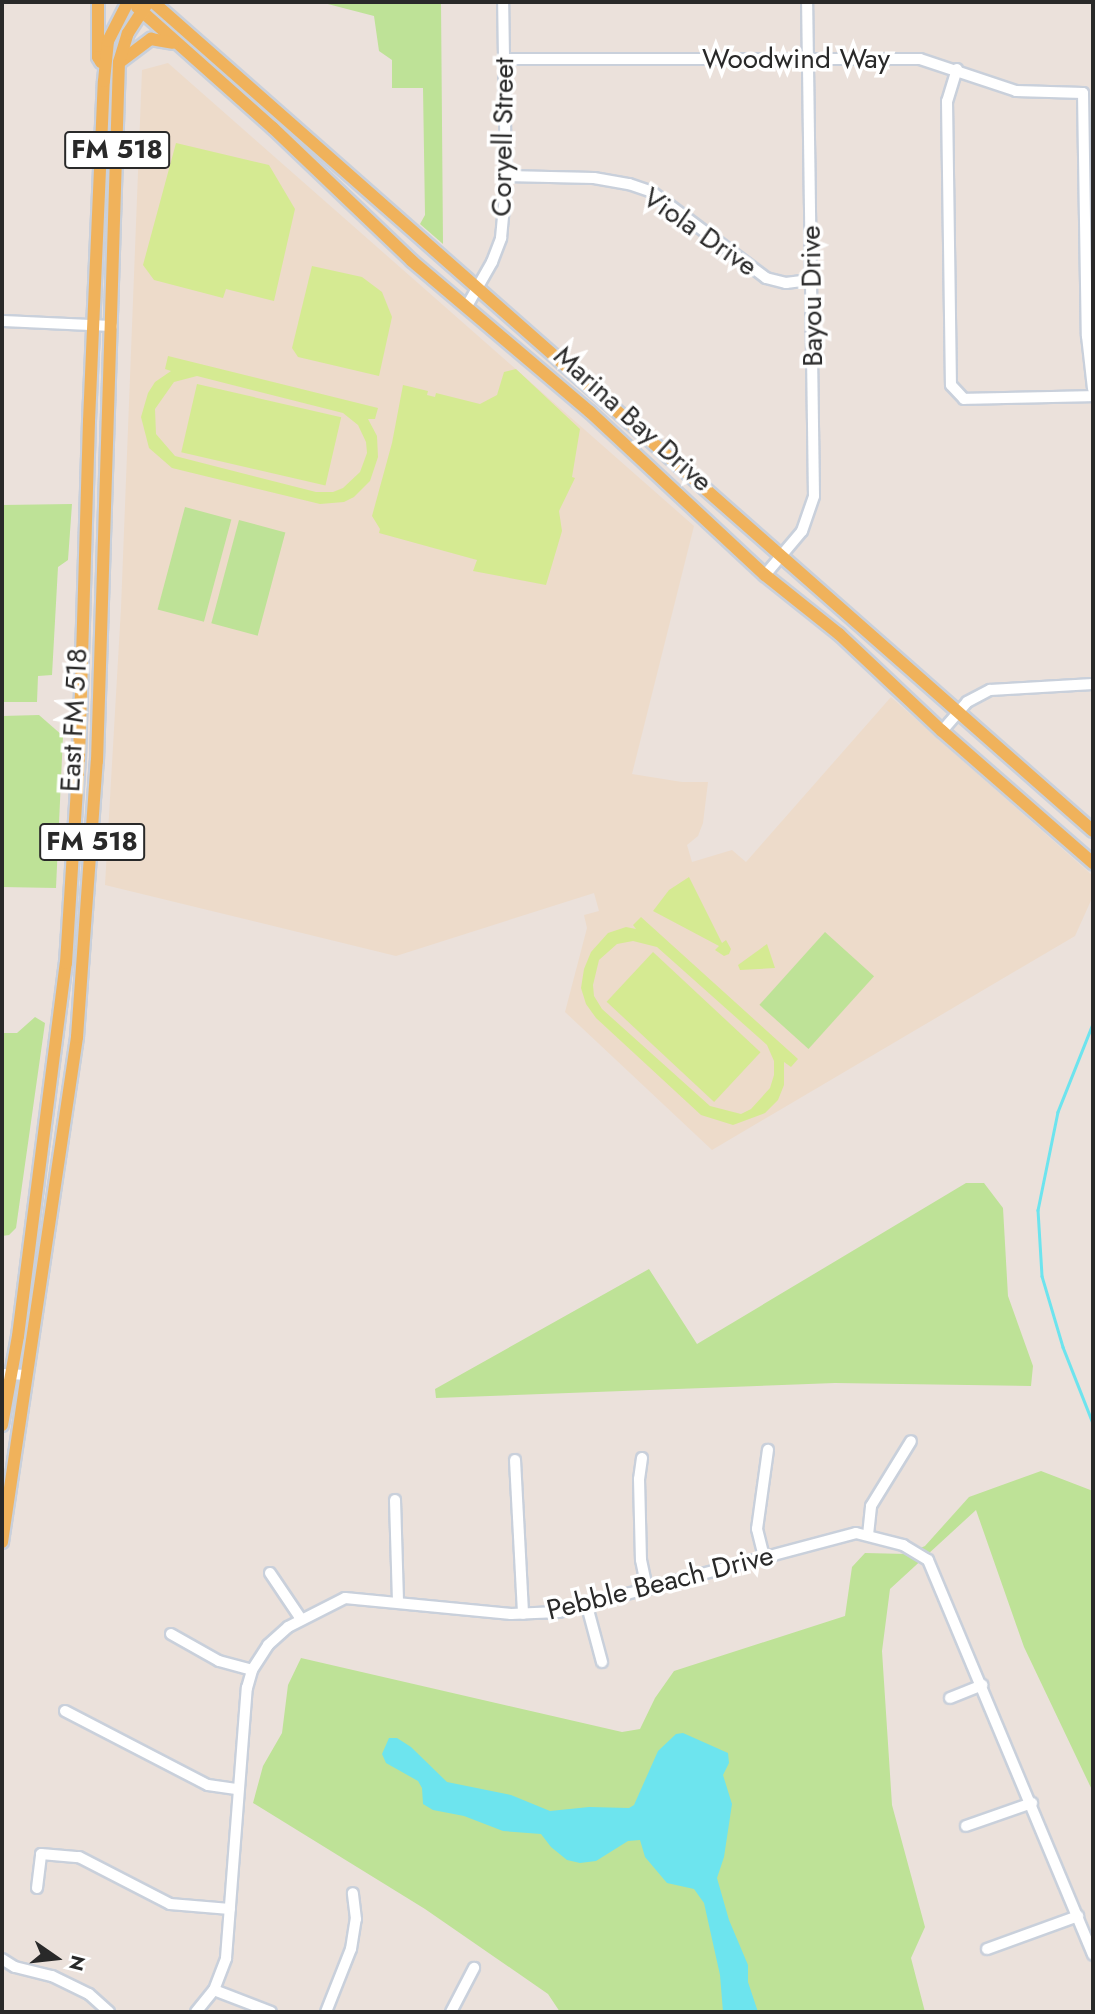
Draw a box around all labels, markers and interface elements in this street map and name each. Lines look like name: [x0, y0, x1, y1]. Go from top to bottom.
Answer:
street label: Woodwind Way: [702, 42, 890, 76]
street label: Coryell Street: [485, 57, 521, 217]
road number: FM 518: [63, 127, 171, 172]
street label: Viola Drive: [636, 180, 764, 284]
street label: Bayou Drive: [794, 225, 830, 367]
street label: Marina Bay Drive: [547, 339, 719, 499]
street label: East FM 518: [53, 647, 95, 793]
road number: FM 518: [38, 820, 146, 864]
street label: Pebble Beach Drive: [543, 1539, 777, 1627]
north arrow: [21, 1923, 91, 1993]
text: N: [62, 1953, 92, 1974]

